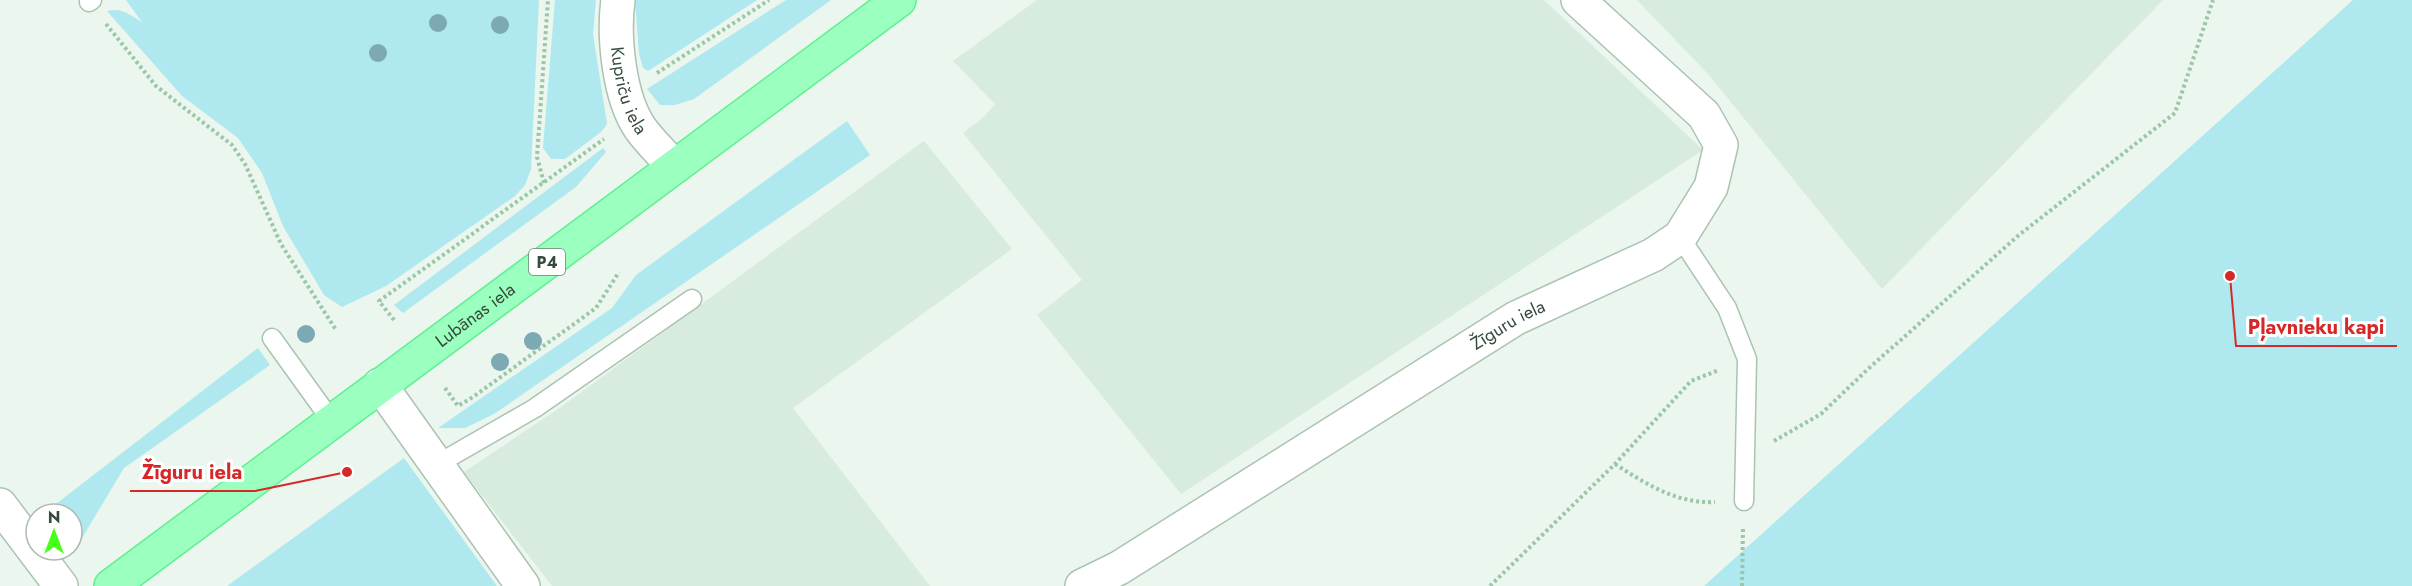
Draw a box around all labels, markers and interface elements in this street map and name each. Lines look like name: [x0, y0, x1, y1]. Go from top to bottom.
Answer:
street label: Kupriču iela: [604, 45, 654, 140]
road number: P4: [529, 249, 565, 275]
street label: Lubānas iela: [430, 277, 521, 353]
street label: Žīguru iela: [1466, 293, 1549, 356]
callout: Pļavnieku kapi: [2236, 308, 2397, 346]
text: Pļavnieku kapi: [2248, 313, 2384, 342]
callout: Žīguru iela: [130, 453, 255, 491]
text: Žīguru iela: [142, 457, 242, 487]
north arrow: [24, 502, 84, 562]
text: N: [48, 506, 60, 529]

